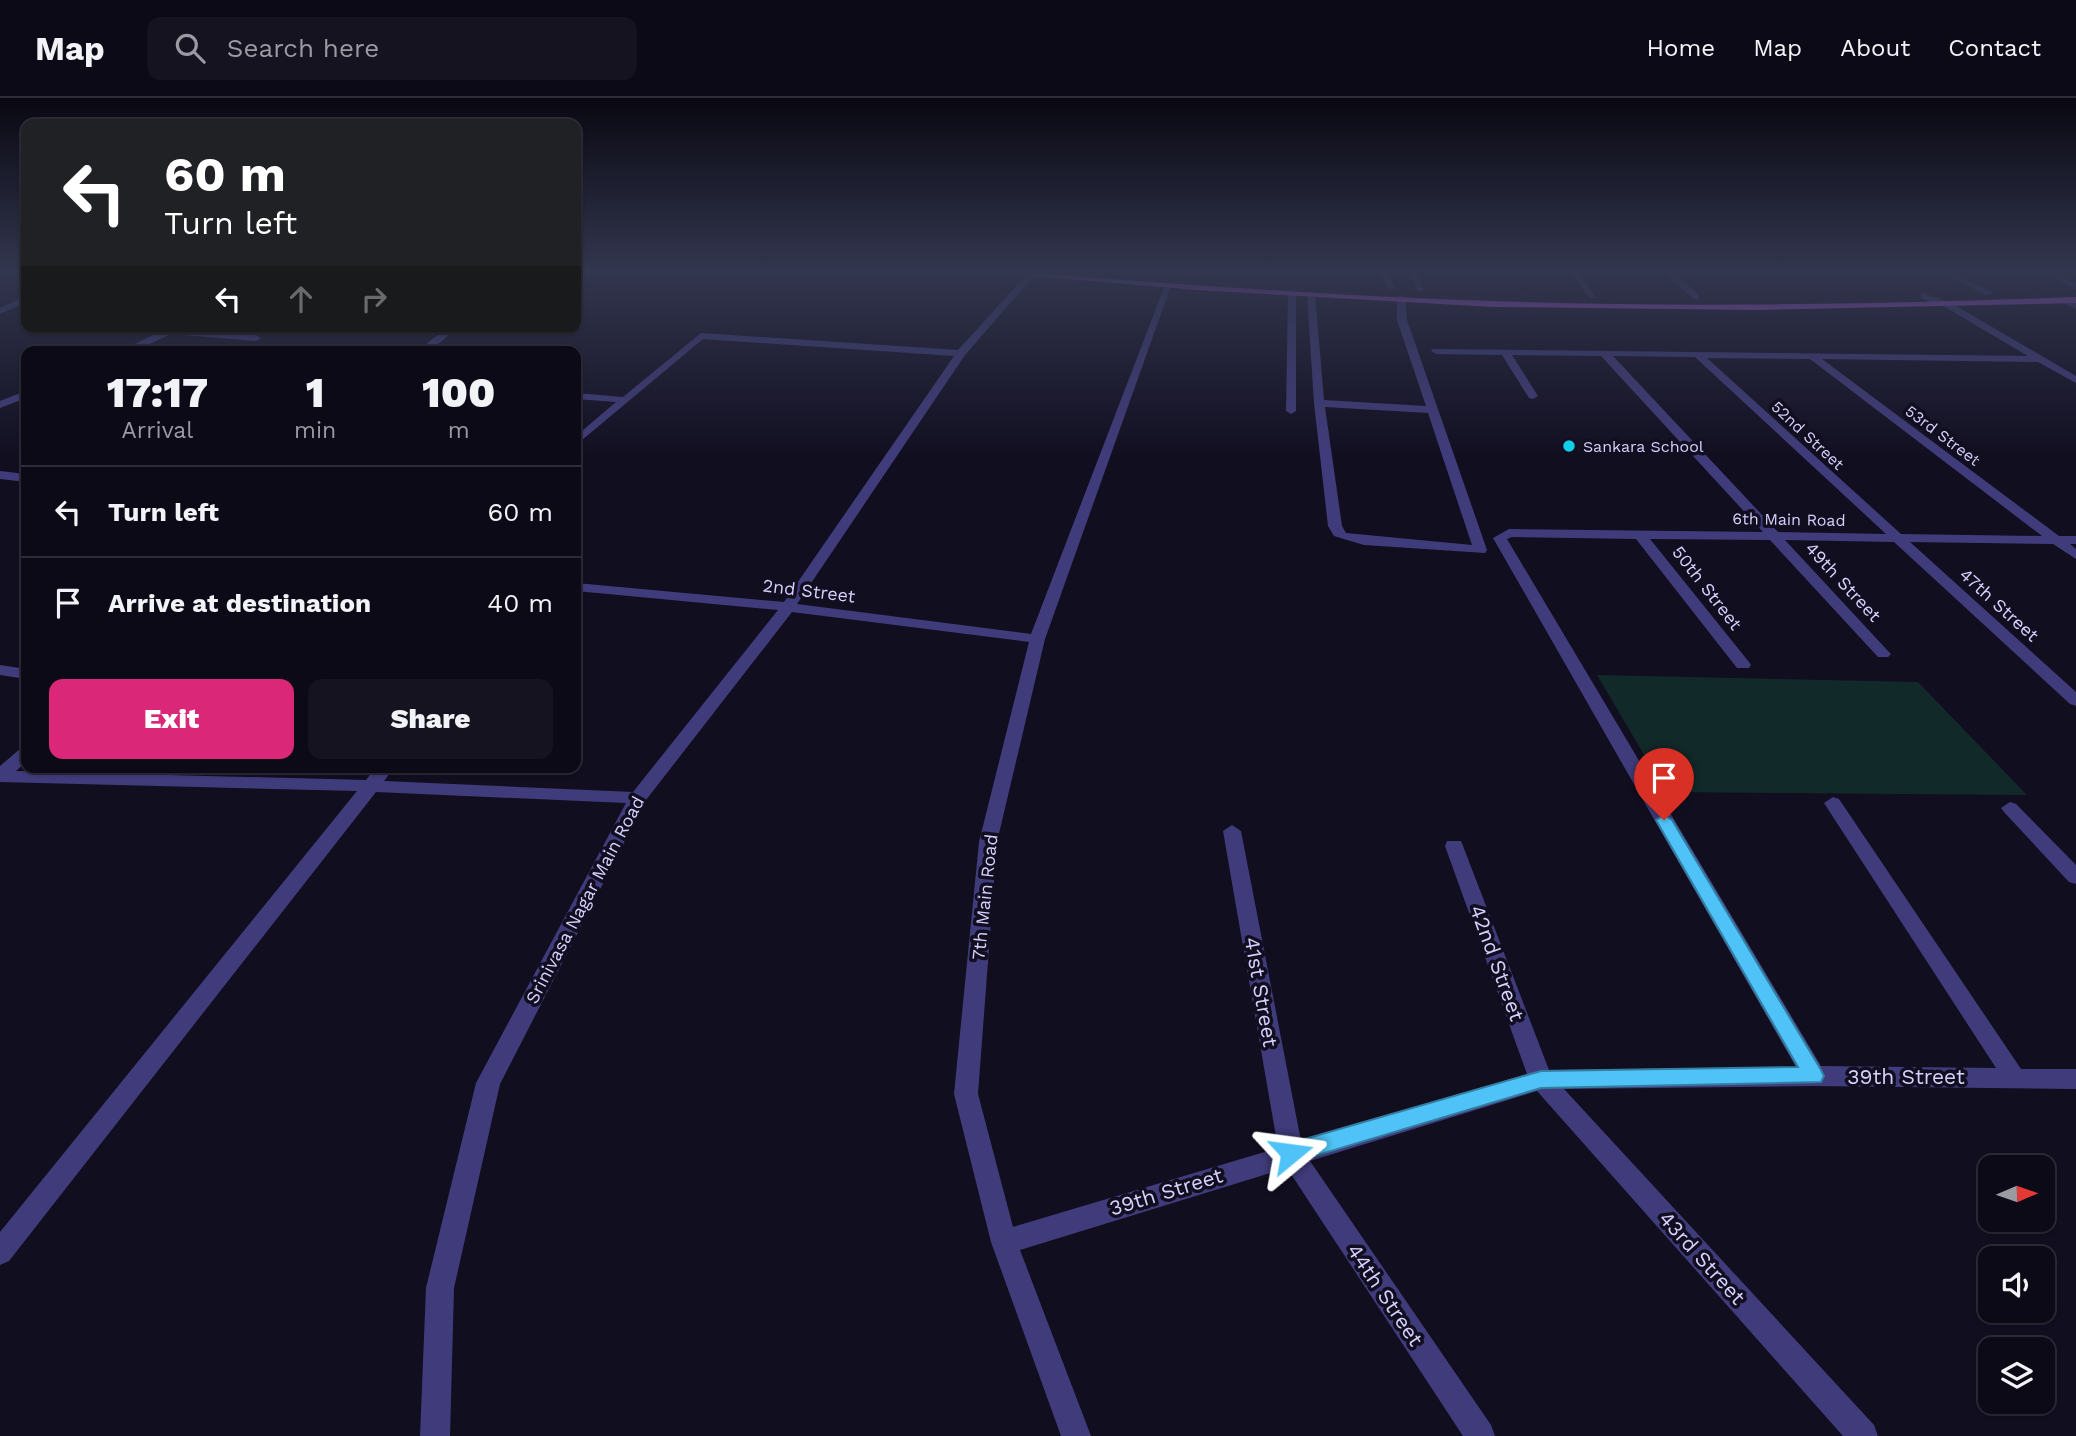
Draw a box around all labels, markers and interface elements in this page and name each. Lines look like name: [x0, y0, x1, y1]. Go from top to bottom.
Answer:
search box: [147, 17, 637, 80]
text: Map: [35, 29, 105, 68]
icon: search: [171, 29, 209, 67]
text: Search here: [227, 33, 379, 63]
text: Home: [1647, 34, 1715, 62]
text: Map: [1753, 34, 1802, 62]
text: About: [1840, 34, 1910, 62]
text: Contact: [1948, 34, 2041, 62]
text: 60 m: [164, 145, 286, 203]
icon: left: [49, 147, 140, 238]
text: Turn left: [164, 204, 297, 242]
icon: left: [209, 280, 247, 318]
icon: ahead: [282, 280, 320, 318]
icon: right: [355, 280, 393, 318]
text: 17:17: [107, 368, 208, 417]
text: 1: [306, 368, 325, 417]
text: 100: [422, 368, 495, 417]
street label: 52nd Street: [1767, 397, 1848, 474]
street label: 53rd Street: [1902, 401, 1984, 470]
text: Arrival: [122, 417, 193, 444]
text: min: [294, 417, 336, 444]
text: m: [448, 417, 470, 444]
place label: Sankara School: [1583, 437, 1704, 456]
marker: Sankara School: [1561, 438, 1577, 454]
icon: left: [49, 493, 87, 531]
text: Turn left: [108, 497, 219, 527]
text: 60 m: [487, 497, 553, 527]
street label: 6th Main Road: [1732, 509, 1846, 530]
street label: 49th Street: [1801, 538, 1886, 626]
street label: 50th Street: [1668, 542, 1747, 634]
street label: 47th Street: [1955, 564, 2044, 646]
street label: 2nd Street: [762, 574, 857, 607]
icon: arrive: [49, 584, 87, 622]
text: Arrive at destination: [108, 588, 371, 618]
text: 40 m: [487, 588, 553, 618]
button: Exit: [49, 679, 294, 759]
button: Share: [308, 679, 553, 759]
pin: [1634, 748, 1694, 820]
icon: arrive: [1645, 759, 1683, 797]
street label: Srinivasa Nagar Main Road: [521, 792, 648, 1007]
street label: 7th Main Road: [967, 833, 1002, 961]
street label: 42nd Street: [1465, 901, 1530, 1024]
street label: 41st Street: [1240, 935, 1283, 1049]
street label: 39th Street: [1847, 1064, 1965, 1089]
position arrow: [1254, 1116, 1328, 1190]
north arrow: [1978, 1155, 2054, 1232]
map controls: [1978, 1155, 2055, 1414]
street label: 39th Street: [1106, 1162, 1226, 1221]
street label: 43rd Street: [1654, 1206, 1751, 1310]
street label: 44th Street: [1342, 1239, 1429, 1351]
button: sound: [1978, 1246, 2055, 1323]
button: layers: [1978, 1337, 2055, 1414]

